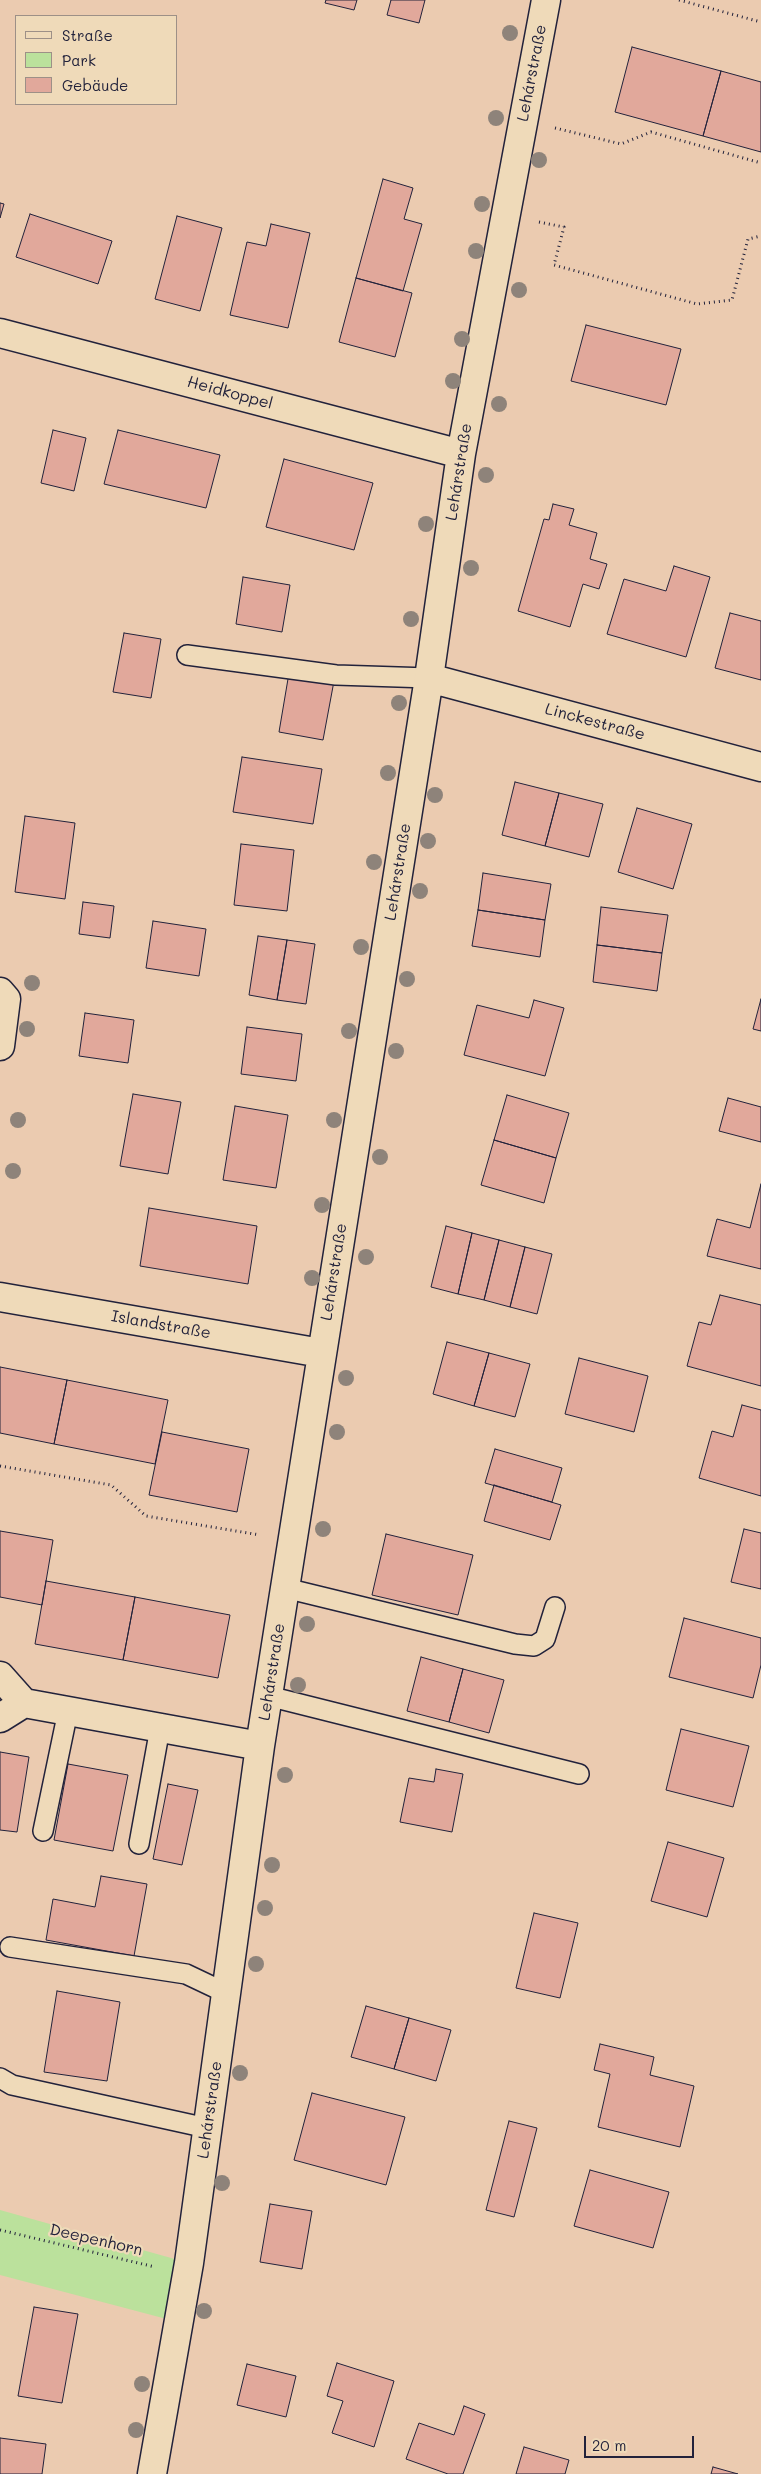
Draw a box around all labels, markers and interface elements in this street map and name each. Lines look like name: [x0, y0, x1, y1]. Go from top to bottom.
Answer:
legend: [15, 15, 178, 105]
street label: Lehárstraße: [513, 23, 551, 123]
text: Straße: [62, 25, 113, 45]
text: Park: [62, 50, 96, 70]
text: Gebäude: [62, 75, 128, 95]
street label: Heidkoppel: [185, 372, 275, 414]
street label: Lehárstraße: [442, 422, 476, 522]
street label: Linckestraße: [543, 699, 647, 745]
street label: Lehárstraße: [381, 822, 415, 922]
street label: Lehárstraße: [317, 1222, 351, 1322]
street label: Islandstraße: [110, 1307, 212, 1343]
street label: Lehárstraße: [255, 1622, 289, 1722]
street label: Lehárstraße: [194, 2060, 226, 2160]
street label: Deepenhorn: [48, 2220, 144, 2260]
scale bar: [586, 2426, 696, 2458]
text: 20 m: [592, 2435, 626, 2455]

